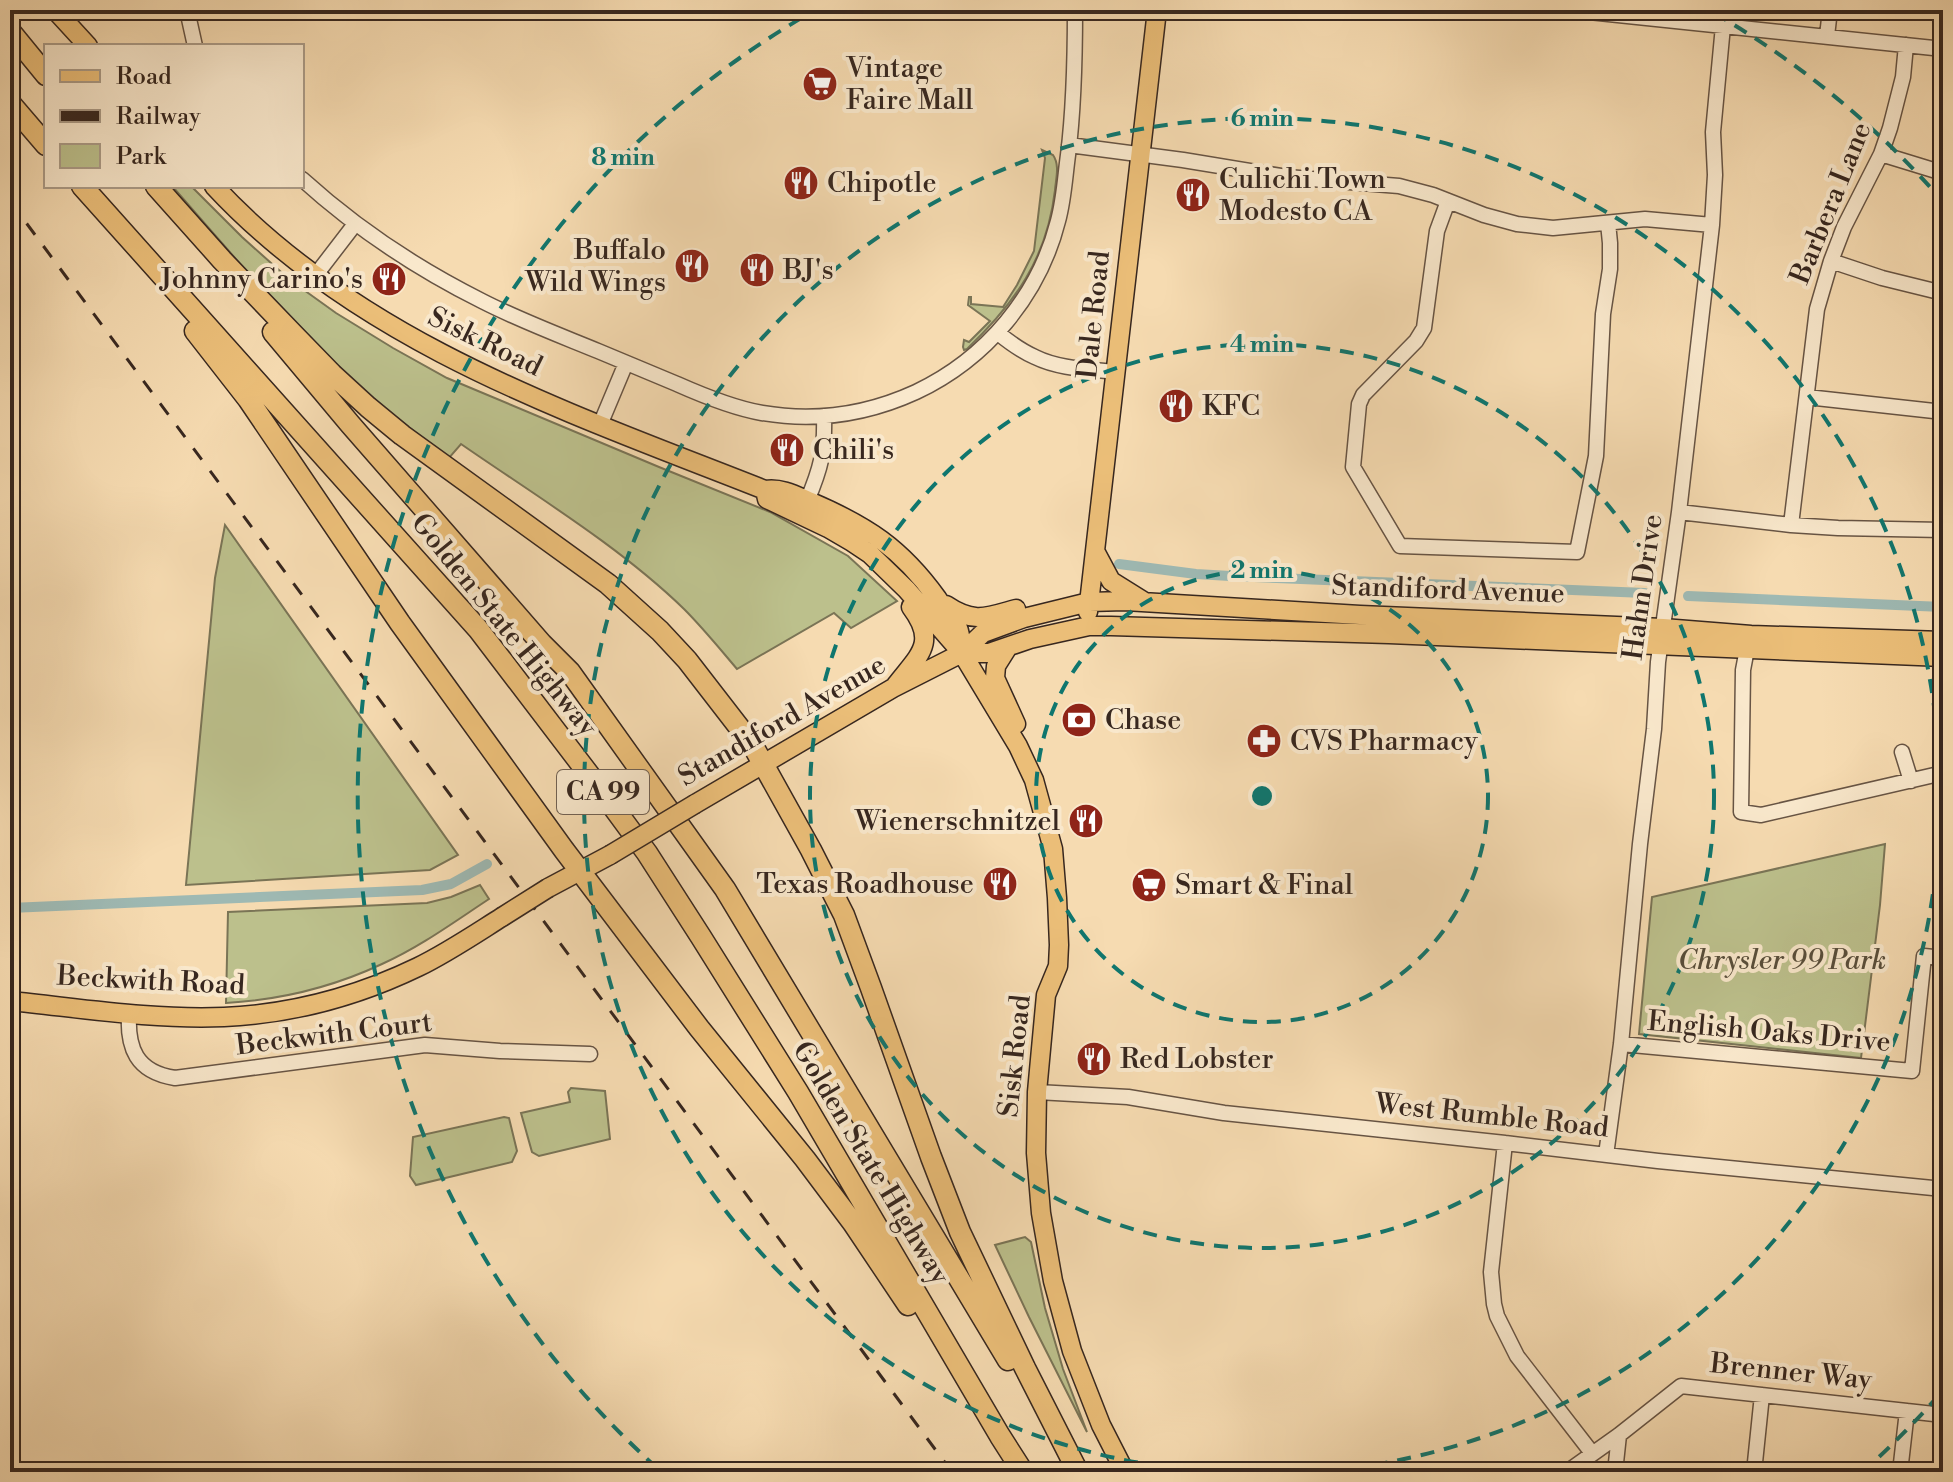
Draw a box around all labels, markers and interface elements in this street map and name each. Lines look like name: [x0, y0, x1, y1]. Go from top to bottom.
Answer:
legend: [44, 44, 304, 188]
place label: Vintage Faire Mall: [845, 51, 973, 118]
text: Road: [116, 62, 172, 92]
supermarket icon: Vintage Faire Mall: [801, 65, 839, 103]
text: Railway: [116, 102, 201, 132]
text: 6 min: [1230, 104, 1294, 134]
street label: Barbera Lane: [1782, 117, 1879, 290]
text: Park: [116, 142, 167, 172]
text: 8 min: [591, 143, 655, 173]
place label: Culichi Town Modesto CA: [1219, 162, 1386, 229]
restaurant icon: Chipotle: [782, 164, 820, 202]
place label: Chipotle: [827, 166, 937, 201]
restaurant icon: Culichi Town Modesto CA: [1174, 176, 1212, 214]
place label: Buffalo Wild Wings: [524, 233, 666, 300]
restaurant icon: Buffalo Wild Wings: [673, 247, 711, 285]
street label: Dale Road: [1070, 249, 1118, 381]
restaurant icon: BJ's: [738, 251, 776, 289]
place label: BJ's: [782, 253, 834, 288]
restaurant icon: Johnny Carino's: [370, 260, 408, 298]
place label: Johnny Carino's: [159, 262, 363, 297]
street label: Sisk Road: [422, 299, 548, 385]
text: 4 min: [1230, 330, 1294, 360]
restaurant icon: KFC: [1157, 387, 1195, 425]
place label: KFC: [1202, 389, 1260, 424]
restaurant icon: Chili's: [768, 431, 806, 469]
place label: Chili's: [813, 433, 894, 468]
street label: Golden State Highway: [403, 506, 605, 744]
street label: Hahn Drive: [1615, 512, 1671, 662]
text: 2 min: [1230, 556, 1294, 586]
street label: Standiford Avenue: [1331, 568, 1565, 612]
street label: Standiford Avenue: [672, 647, 892, 795]
bank icon: Chase: [1060, 701, 1098, 739]
place label: Chase: [1105, 703, 1182, 738]
pharmacy icon: CVS Pharmacy: [1245, 722, 1283, 760]
place label: CVS Pharmacy: [1290, 724, 1478, 759]
road number: CA 99: [557, 770, 649, 814]
centre of rings: [1248, 782, 1276, 810]
restaurant icon: Wienerschnitzel: [1067, 802, 1105, 840]
place label: Wienerschnitzel: [854, 804, 1060, 839]
restaurant icon: Texas Roadhouse: [981, 865, 1019, 903]
supermarket icon: Smart & Final: [1130, 866, 1168, 904]
place label: Texas Roadhouse: [756, 867, 974, 902]
place label: Smart & Final: [1175, 868, 1353, 903]
park label: Chrysler 99 Park: [1678, 943, 1886, 978]
street label: Beckwith Road: [55, 959, 246, 1003]
street label: Sisk Road: [991, 993, 1039, 1119]
street label: English Oaks Drive: [1646, 1004, 1892, 1060]
street label: Beckwith Court: [233, 1005, 434, 1064]
street label: Golden State Highway: [785, 1035, 958, 1291]
restaurant icon: Red Lobster: [1075, 1040, 1113, 1078]
place label: Red Lobster: [1120, 1042, 1274, 1077]
street label: West Rumble Road: [1372, 1086, 1611, 1146]
street label: Brenner Way: [1708, 1346, 1874, 1398]

